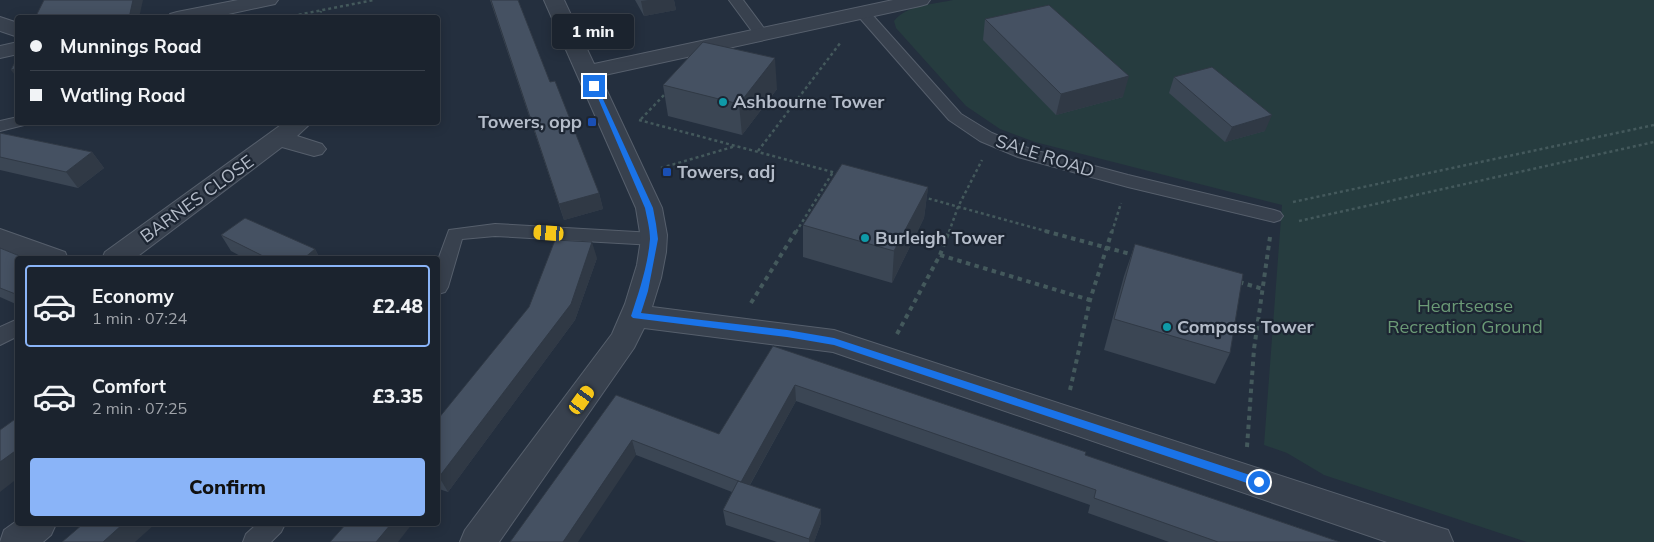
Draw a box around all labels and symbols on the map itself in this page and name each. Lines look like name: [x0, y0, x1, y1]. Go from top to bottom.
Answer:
callout: 1 min: [553, 13, 635, 48]
route end: [583, 75, 605, 97]
place label: Ashbourne Tower: [733, 90, 885, 113]
marker: Ashbourne Tower: [717, 96, 729, 108]
place label: Towers, opp: [478, 110, 582, 133]
marker: Towers, opp: [586, 116, 598, 128]
street label: SALE ROAD: [993, 129, 1097, 182]
street label: BARNES CLOSE: [135, 150, 258, 247]
place label: Towers, adj: [677, 160, 775, 183]
marker: Towers, adj: [661, 166, 673, 178]
car: [533, 224, 564, 242]
place label: Burleigh Tower: [875, 226, 1005, 249]
marker: Burleigh Tower: [859, 232, 871, 244]
park label: Heartsease Recreation Ground: [1387, 294, 1543, 338]
place label: Compass Tower: [1177, 315, 1315, 338]
marker: Compass Tower: [1161, 321, 1173, 333]
car: [567, 383, 596, 417]
route start: [1248, 471, 1270, 493]

